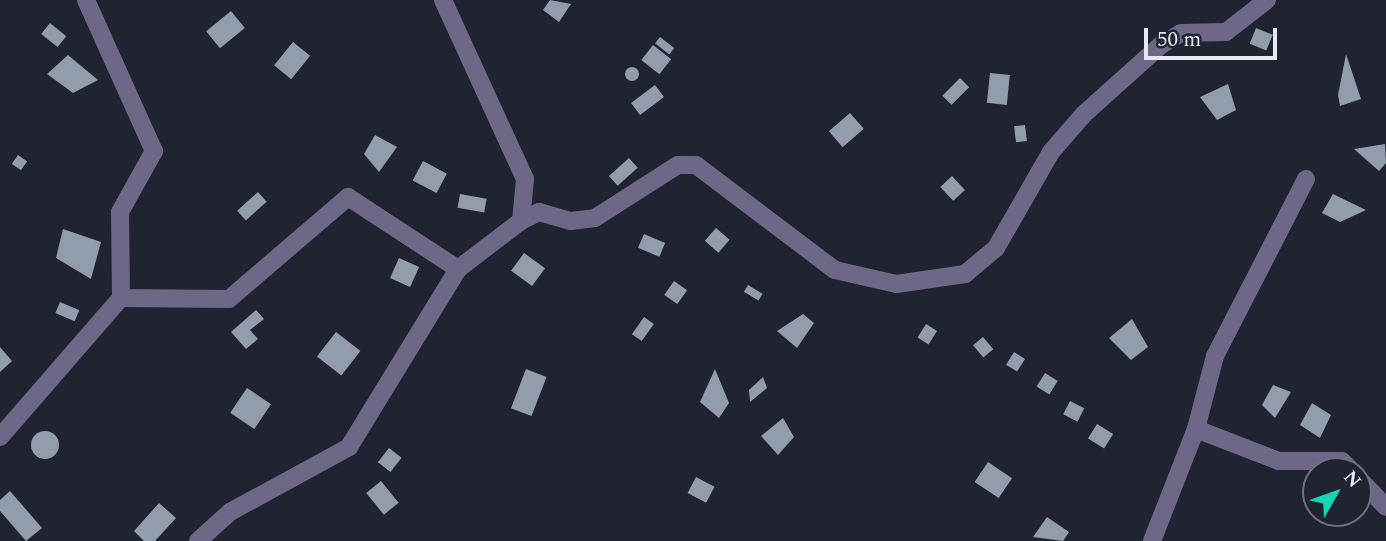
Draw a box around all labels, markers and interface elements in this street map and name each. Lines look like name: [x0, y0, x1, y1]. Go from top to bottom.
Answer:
scale bar: [1148, 14, 1281, 58]
text: 50 m: [1157, 24, 1201, 56]
north arrow: [1302, 457, 1372, 527]
text: N: [1336, 464, 1368, 495]

